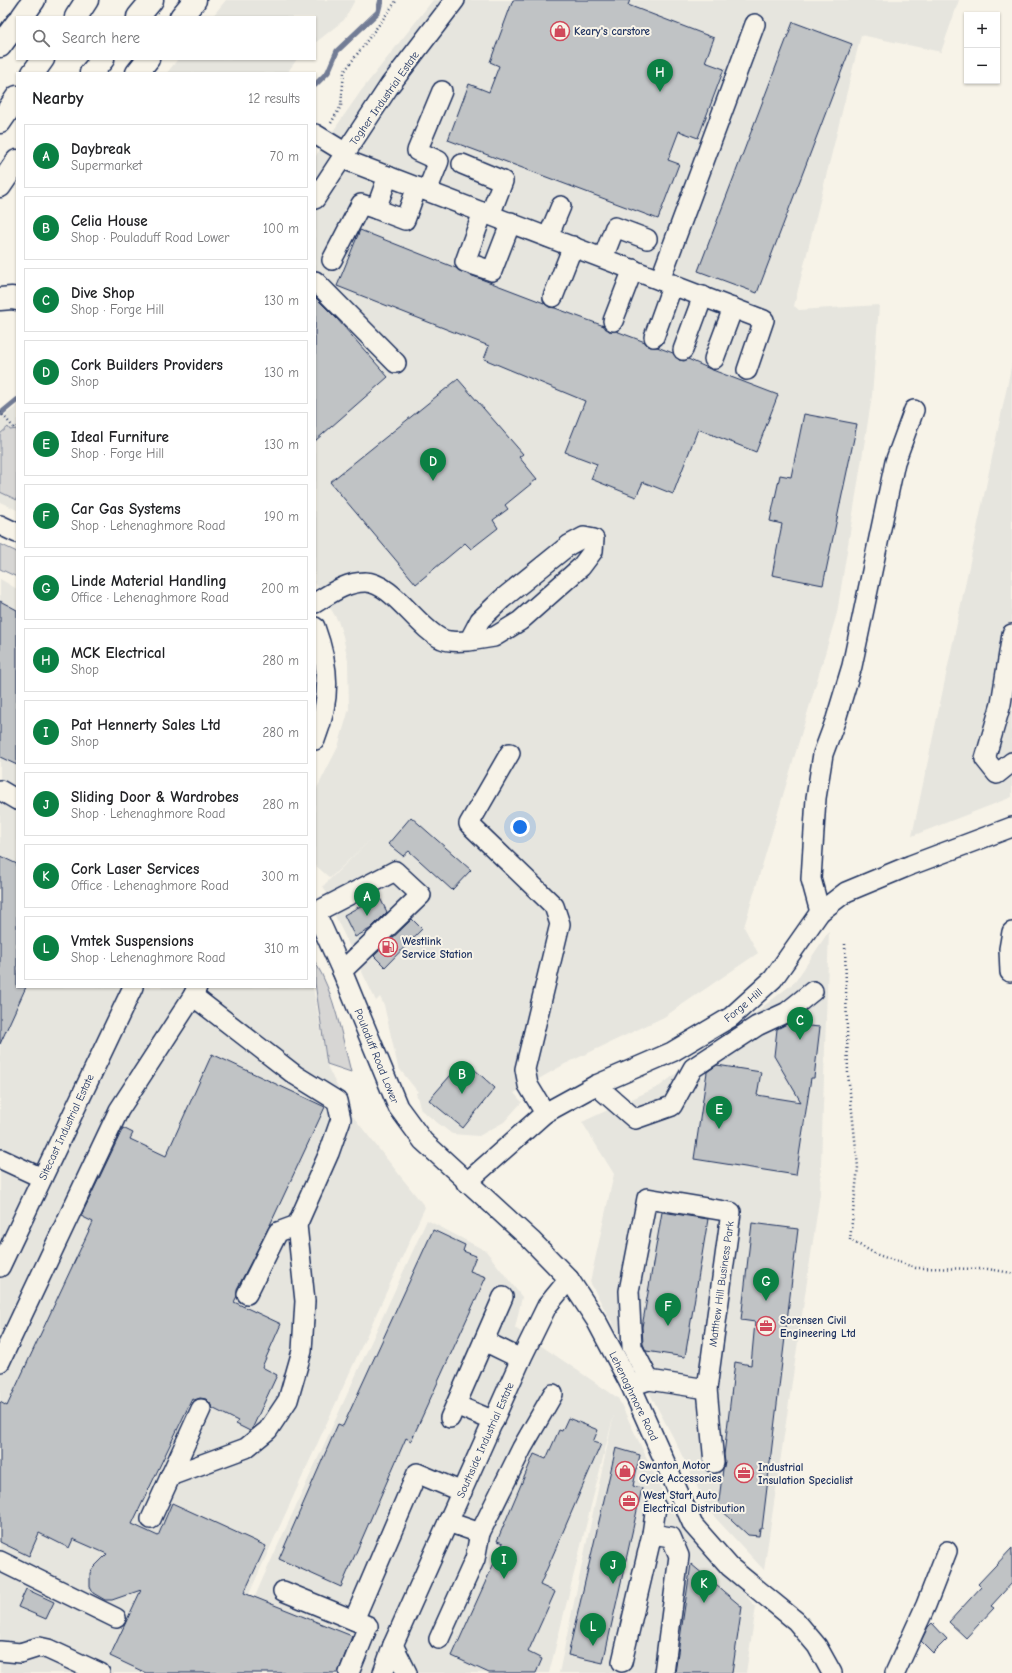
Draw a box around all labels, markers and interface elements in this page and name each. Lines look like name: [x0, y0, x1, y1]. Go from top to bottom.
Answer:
map controls: [964, 12, 1000, 84]
button: +: [964, 12, 1000, 48]
search box: [16, 16, 316, 60]
shop icon: Keary's carstore: [549, 20, 571, 42]
place label: Keary's carstore: [574, 25, 651, 38]
icon: search: [30, 27, 52, 49]
text: Search here: [62, 29, 140, 47]
street label: Togher Industrial Estate: [347, 48, 422, 148]
button: −: [964, 48, 1000, 84]
pin: H: [647, 59, 673, 92]
text: Nearby: [32, 89, 83, 108]
text: 12 results: [248, 91, 300, 106]
text: Daybreak: [71, 140, 131, 158]
text: A: [42, 149, 50, 164]
text: 70 m: [270, 149, 299, 164]
text: Supermarket: [71, 158, 142, 173]
text: Celia House: [71, 212, 148, 230]
text: B: [42, 221, 50, 236]
text: 100 m: [263, 221, 299, 236]
text: Shop · Pouladuff Road Lower: [71, 230, 230, 245]
text: Dive Shop: [71, 284, 135, 302]
text: C: [42, 293, 50, 308]
text: 130 m: [264, 293, 299, 308]
text: Shop · Forge Hill: [71, 302, 164, 317]
text: Cork Builders Providers: [71, 356, 223, 374]
text: D: [42, 365, 50, 380]
text: 130 m: [264, 365, 299, 380]
text: Shop: [71, 374, 99, 389]
text: Ideal Furniture: [71, 428, 169, 446]
text: E: [42, 437, 50, 452]
text: 130 m: [264, 437, 299, 452]
text: Shop · Forge Hill: [71, 446, 164, 461]
pin: D: [420, 448, 446, 481]
text: Car Gas Systems: [71, 500, 181, 518]
text: F: [42, 509, 50, 524]
text: 190 m: [264, 509, 299, 524]
text: Shop · Lehenaghmore Road: [71, 518, 225, 533]
text: Linde Material Handling: [71, 572, 227, 590]
text: G: [41, 581, 51, 596]
text: 200 m: [261, 581, 299, 596]
text: Office · Lehenaghmore Road: [71, 590, 229, 605]
text: MCK Electrical: [71, 644, 165, 662]
text: H: [41, 653, 51, 668]
text: 280 m: [262, 653, 299, 668]
text: Shop: [71, 662, 99, 677]
text: Pat Hennerty Sales Ltd: [71, 716, 221, 734]
text: I: [43, 725, 49, 740]
text: 280 m: [262, 725, 299, 740]
text: Shop: [71, 734, 99, 749]
text: Sliding Door & Wardrobes: [71, 788, 239, 806]
text: J: [43, 797, 49, 812]
text: 280 m: [262, 797, 299, 812]
text: Shop · Lehenaghmore Road: [71, 806, 225, 821]
your location: [510, 817, 530, 837]
text: Cork Laser Services: [71, 860, 199, 878]
text: K: [42, 869, 50, 884]
text: 300 m: [261, 869, 299, 884]
text: Office · Lehenaghmore Road: [71, 878, 229, 893]
pin: A: [354, 883, 380, 916]
text: Vmtek Suspensions: [71, 932, 194, 950]
place label: Westlink Service Station: [402, 935, 473, 961]
fuel station icon: Westlink Service Station: [377, 936, 399, 958]
text: L: [43, 941, 49, 956]
text: 310 m: [264, 941, 299, 956]
text: Shop · Lehenaghmore Road: [71, 950, 225, 965]
street label: Forge Hill: [722, 986, 765, 1025]
street label: Pouladuff Road Lower: [352, 1007, 402, 1106]
pin: C: [787, 1007, 813, 1040]
pin: B: [449, 1061, 475, 1094]
street label: Sitecast Industrial Estate: [36, 1072, 97, 1182]
pin: E: [706, 1096, 732, 1129]
street label: Matthew Hill Business Park: [706, 1220, 737, 1348]
pin: G: [753, 1268, 779, 1301]
pin: F: [655, 1293, 681, 1326]
place label: Sorensen Civil Engineering Ltd: [780, 1314, 856, 1340]
office icon: Sorensen Civil Engineering Ltd: [755, 1315, 777, 1337]
street label: Lehenaghmore Road: [606, 1349, 661, 1443]
street label: Southside Industrial Estate: [454, 1380, 517, 1500]
place label: Swanton Motor Cycle Accessories: [639, 1459, 722, 1485]
shop icon: Swanton Motor Cycle Accessories: [614, 1460, 636, 1482]
place label: Industrial Insulation Specialist: [758, 1461, 853, 1487]
office icon: Industrial Insulation Specialist: [733, 1462, 755, 1484]
place label: West Start Auto Electrical Distribution: [643, 1489, 745, 1515]
office icon: West Start Auto Electrical Distribution: [618, 1490, 640, 1512]
pin: I: [491, 1546, 517, 1579]
pin: J: [600, 1551, 626, 1584]
pin: K: [691, 1570, 717, 1603]
pin: L: [580, 1613, 606, 1646]

